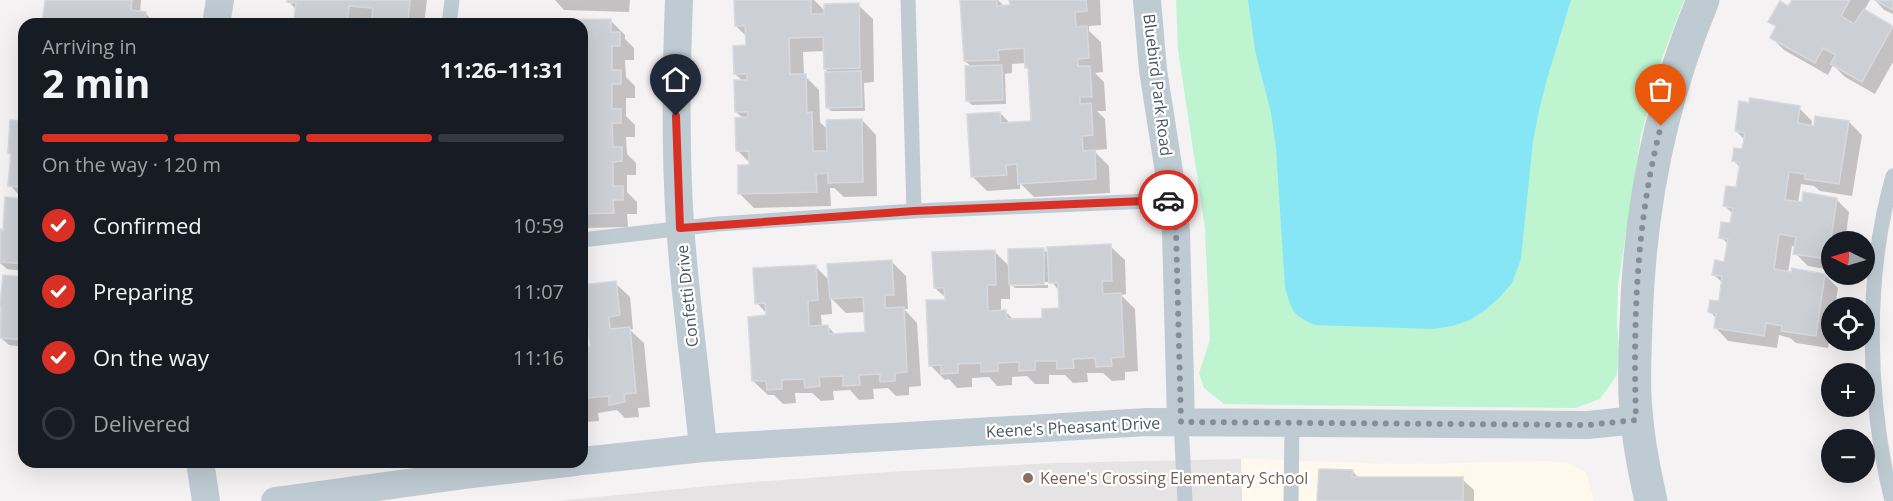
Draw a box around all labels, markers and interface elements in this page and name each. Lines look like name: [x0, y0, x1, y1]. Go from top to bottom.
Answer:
street label: Bluebird Park Road: [1138, 13, 1178, 157]
text: Arriving in: [42, 33, 137, 60]
text: 11:26–11:31: [440, 54, 564, 84]
pin: [650, 54, 701, 116]
text: 2 min: [42, 56, 150, 109]
icon: home: [659, 63, 692, 96]
pin: [1635, 64, 1686, 126]
icon: bag: [1644, 73, 1677, 106]
text: On the way · 120 m: [42, 151, 221, 178]
courier: [1138, 170, 1198, 230]
icon: car: [1152, 184, 1185, 217]
icon: check: [42, 209, 75, 242]
text: Confirmed: [93, 210, 202, 240]
text: 10:59: [513, 212, 564, 239]
north arrow: [1821, 231, 1875, 285]
map controls: [1821, 231, 1875, 483]
street label: Confetti Drive: [671, 244, 703, 348]
icon: check: [42, 275, 75, 308]
text: Preparing: [93, 276, 193, 306]
text: 11:07: [513, 278, 564, 305]
button: locate: [1821, 297, 1875, 351]
icon: check: [42, 341, 75, 374]
text: On the way: [93, 342, 209, 372]
text: 11:16: [513, 344, 564, 371]
button: +: [1821, 363, 1875, 417]
text: Delivered: [93, 408, 191, 438]
street label: Keene's Pheasant Drive: [985, 411, 1161, 443]
button: −: [1821, 429, 1875, 483]
place label: Keene's Crossing Elementary School: [1040, 467, 1308, 489]
marker: Keene's Crossing Elementary School: [1021, 471, 1035, 485]

